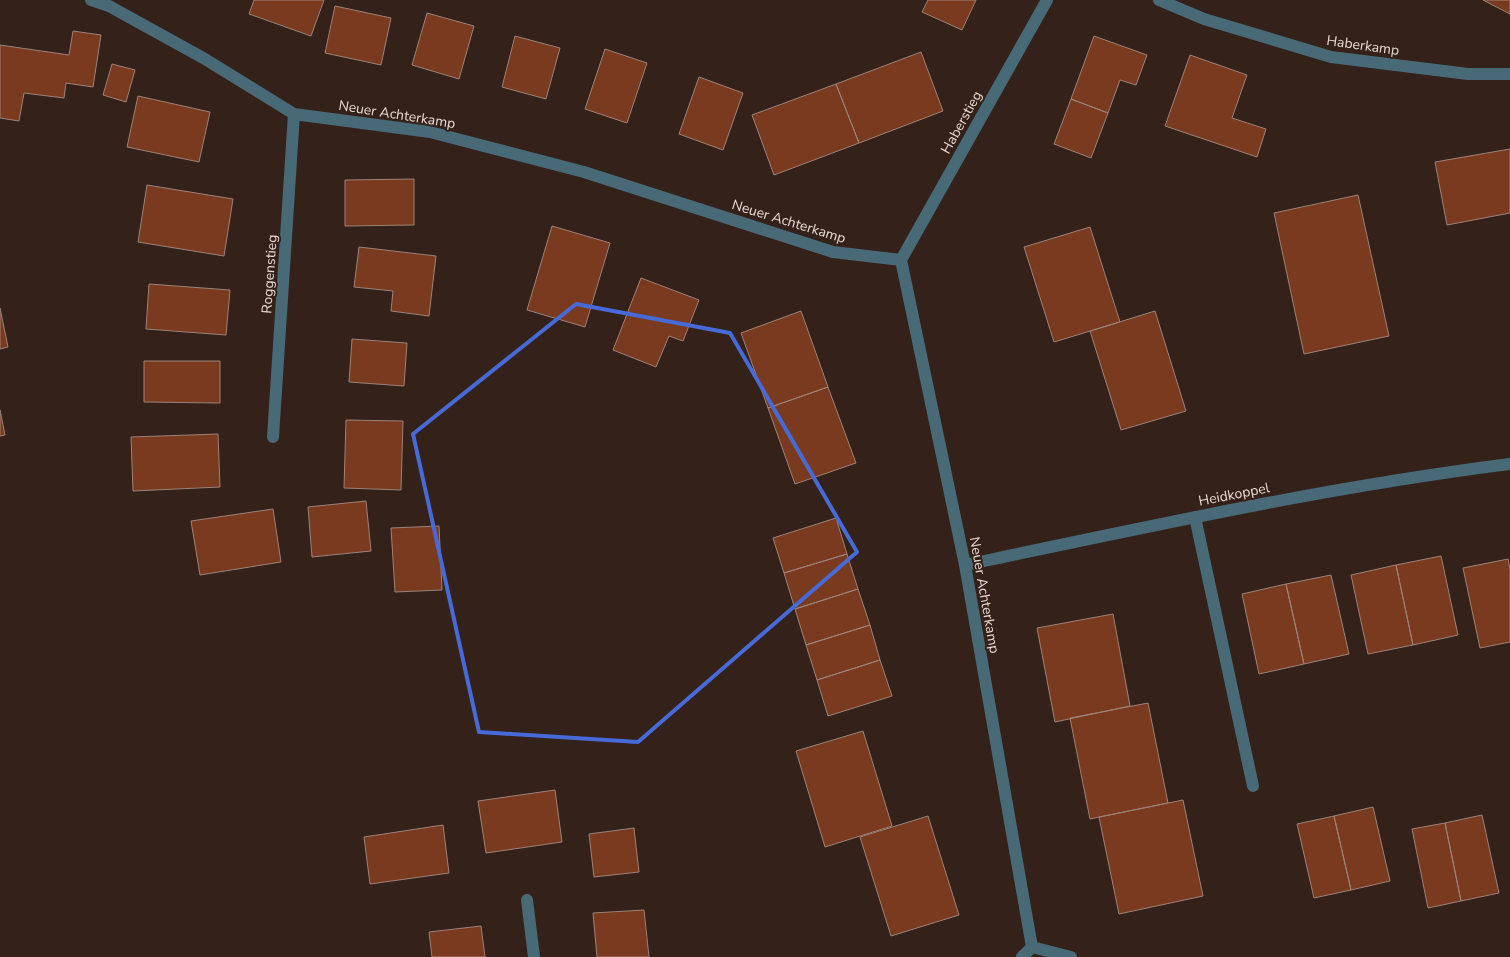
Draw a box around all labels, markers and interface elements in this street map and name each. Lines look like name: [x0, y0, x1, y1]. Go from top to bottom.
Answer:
street label: Haberkamp: [1325, 31, 1400, 60]
street label: Haberstieg: [936, 87, 986, 157]
street label: Neuer Achterkamp: [337, 96, 457, 133]
street label: Neuer Achterkamp: [730, 195, 848, 248]
street label: Roggenstieg: [257, 234, 282, 314]
street label: Heidkoppel: [1197, 478, 1272, 511]
street label: Neuer Achterkamp: [965, 535, 1004, 655]

